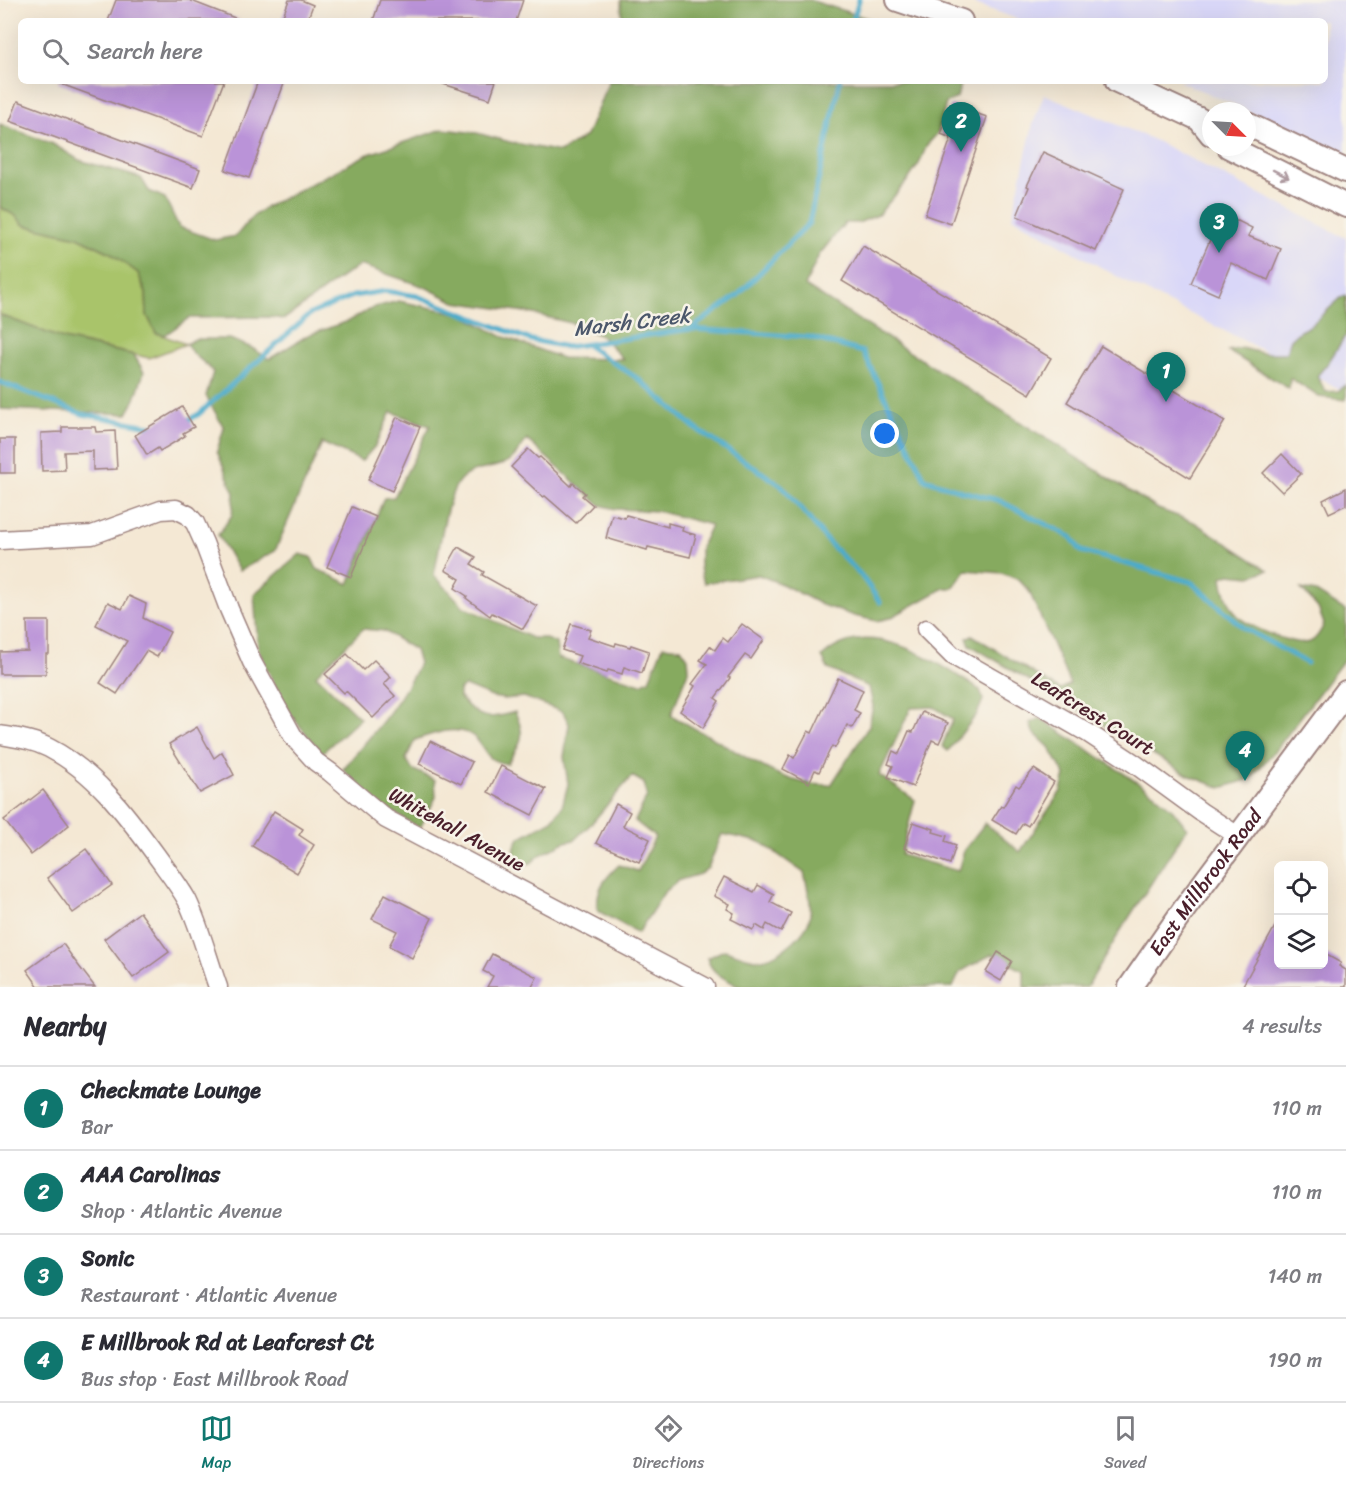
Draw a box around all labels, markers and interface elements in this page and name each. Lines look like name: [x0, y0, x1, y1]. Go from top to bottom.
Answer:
search box: [18, 18, 1328, 84]
text: Search here: [87, 32, 203, 71]
icon: search: [39, 35, 72, 68]
pin: 2: [942, 102, 980, 152]
north arrow: [1202, 102, 1256, 156]
one-way arrow: [1272, 168, 1289, 180]
pin: 3: [1200, 204, 1238, 253]
water label: Marsh Creek: [572, 296, 695, 348]
pin: 1: [1146, 352, 1186, 402]
your location: [870, 419, 899, 448]
street label: Leafcrest Court: [1024, 662, 1161, 765]
pin: 4: [1226, 732, 1264, 781]
street label: Whitehall Avenue: [382, 777, 532, 882]
street label: East Millbrook Road: [1140, 800, 1272, 963]
map controls: [1274, 861, 1328, 969]
button: locate: [1274, 861, 1328, 915]
button: layers: [1274, 915, 1328, 969]
text: Nearby: [24, 1003, 106, 1049]
text: 4 results: [1242, 1009, 1322, 1044]
text: Checkmate Lounge: [81, 1071, 261, 1110]
text: 1: [39, 1091, 48, 1126]
text: 110 m: [1272, 1091, 1322, 1126]
text: Bar: [81, 1110, 112, 1145]
text: AAA Carolinas: [81, 1155, 220, 1194]
text: 2: [38, 1175, 49, 1210]
text: 110 m: [1272, 1175, 1322, 1210]
text: Shop · Atlantic Avenue: [81, 1194, 282, 1229]
text: Sonic: [81, 1239, 135, 1278]
text: 3: [38, 1259, 49, 1294]
text: 140 m: [1268, 1259, 1322, 1294]
text: Restaurant · Atlantic Avenue: [81, 1278, 337, 1313]
text: E Millbrook Rd at Leafcrest Ct: [81, 1323, 374, 1362]
text: 4: [37, 1343, 50, 1378]
text: 190 m: [1268, 1343, 1322, 1378]
text: Bus stop · East Millbrook Road: [81, 1362, 348, 1397]
tab: Map: [200, 1412, 233, 1477]
tab: Directions: [633, 1412, 704, 1477]
tab: Saved: [1104, 1412, 1146, 1477]

